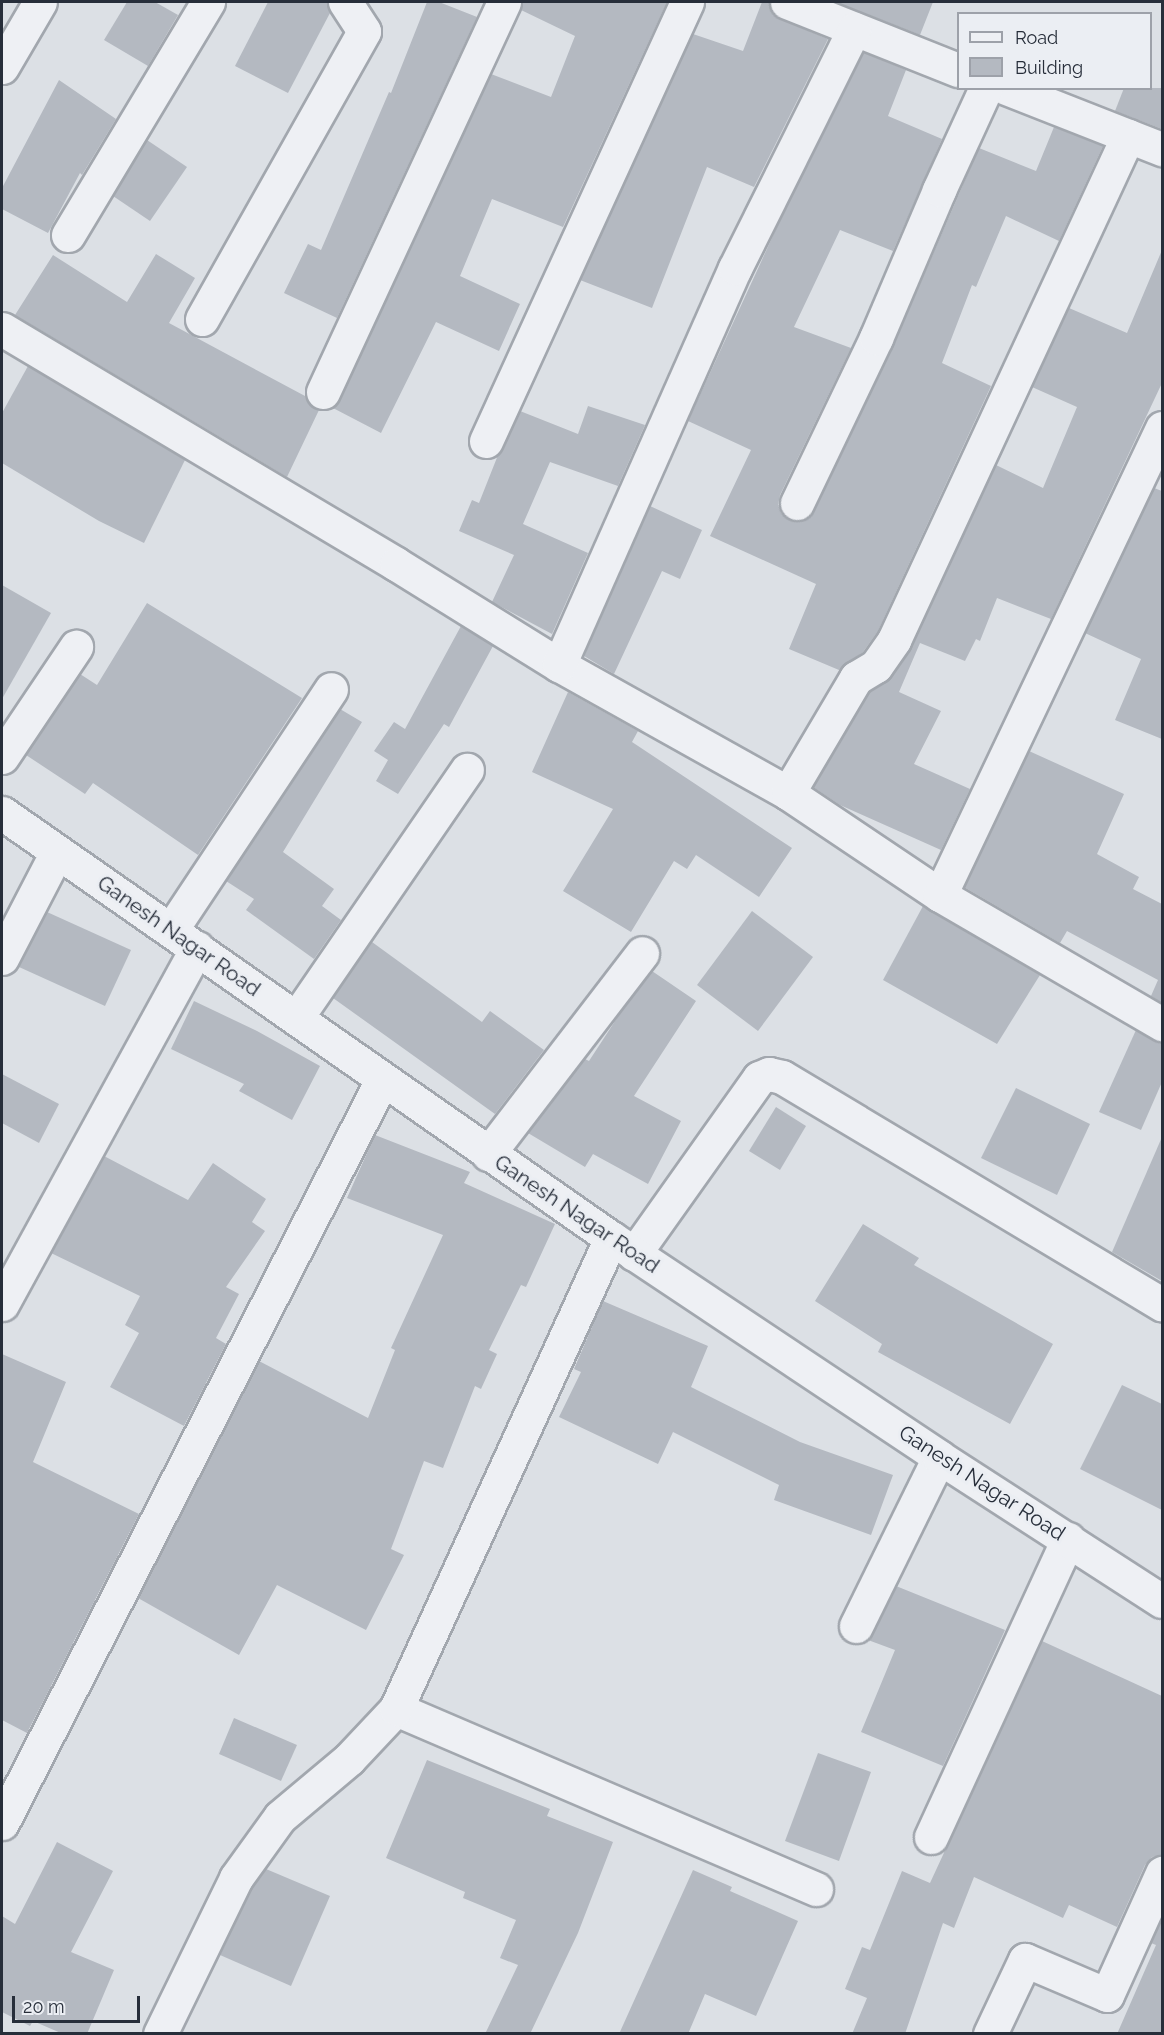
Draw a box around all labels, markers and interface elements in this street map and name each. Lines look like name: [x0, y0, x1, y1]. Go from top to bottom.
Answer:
legend: [957, 12, 1152, 90]
text: Road: [1015, 27, 1058, 48]
text: Building: [1015, 57, 1083, 78]
street label: Ganesh Nagar Road: [92, 870, 266, 1002]
street label: Ganesh Nagar Road: [490, 1149, 664, 1279]
street label: Ganesh Nagar Road: [894, 1420, 1070, 1546]
scale bar: [15, 1984, 142, 2022]
text: 20 m: [23, 1996, 65, 2017]

